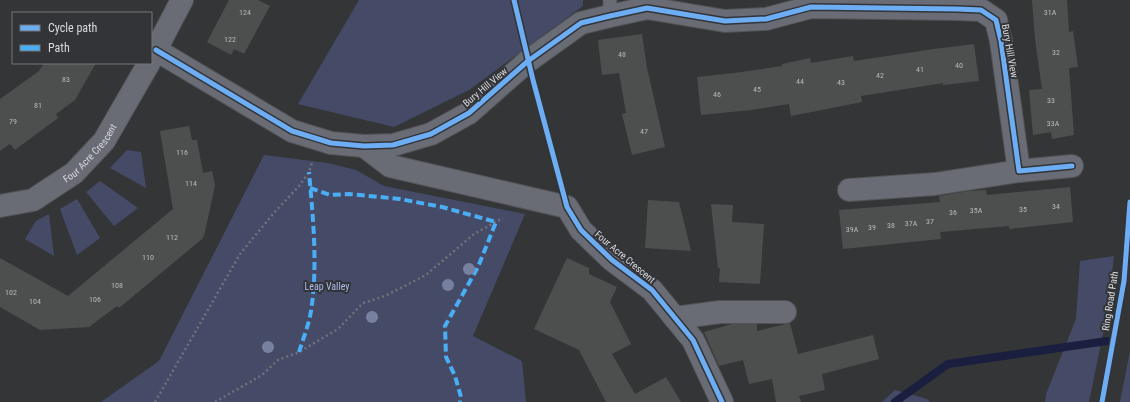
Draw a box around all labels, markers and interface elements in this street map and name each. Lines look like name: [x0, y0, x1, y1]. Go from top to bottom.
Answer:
house number: 124: [239, 8, 251, 17]
house number: 31A: [1044, 8, 1057, 17]
legend: [12, 12, 152, 64]
text: Cycle path: [48, 21, 98, 35]
street label: Bury Hill View: [1000, 23, 1020, 79]
house number: 122: [224, 35, 236, 44]
text: Path: [48, 41, 70, 55]
house number: 32: [1052, 48, 1060, 57]
house number: 48: [618, 50, 626, 59]
house number: 40: [955, 61, 963, 70]
street label: Bury Hill View: [461, 65, 510, 109]
house number: 41: [916, 65, 924, 74]
house number: 42: [876, 71, 884, 80]
house number: 83: [62, 75, 70, 84]
house number: 44: [796, 77, 804, 86]
house number: 43: [837, 78, 845, 87]
house number: 45: [753, 85, 761, 94]
house number: 46: [713, 90, 721, 99]
house number: 33: [1047, 96, 1055, 105]
house number: 81: [34, 101, 42, 110]
house number: 79: [9, 117, 17, 126]
house number: 33A: [1047, 119, 1060, 128]
street label: Four Acre Crescent: [61, 122, 118, 184]
house number: 47: [640, 127, 648, 136]
house number: 116: [176, 148, 188, 157]
house number: 114: [185, 179, 197, 188]
house number: 34: [1052, 202, 1060, 211]
house number: 35: [1019, 205, 1027, 214]
house number: 35A: [970, 206, 983, 215]
house number: 36: [949, 208, 957, 217]
house number: 37: [926, 217, 934, 226]
house number: 37A: [905, 219, 918, 228]
house number: 38: [887, 221, 895, 230]
house number: 39: [868, 223, 876, 232]
house number: 39A: [846, 225, 859, 234]
street label: Four Acre Crescent: [593, 229, 657, 285]
house number: 112: [166, 233, 178, 242]
house number: 110: [142, 253, 154, 262]
street label: Ring Road Path: [1100, 270, 1120, 332]
house number: 108: [111, 281, 123, 290]
park label: Leap Valley: [304, 281, 350, 292]
house number: 102: [5, 288, 17, 297]
house number: 106: [89, 295, 101, 304]
house number: 104: [29, 297, 41, 306]

